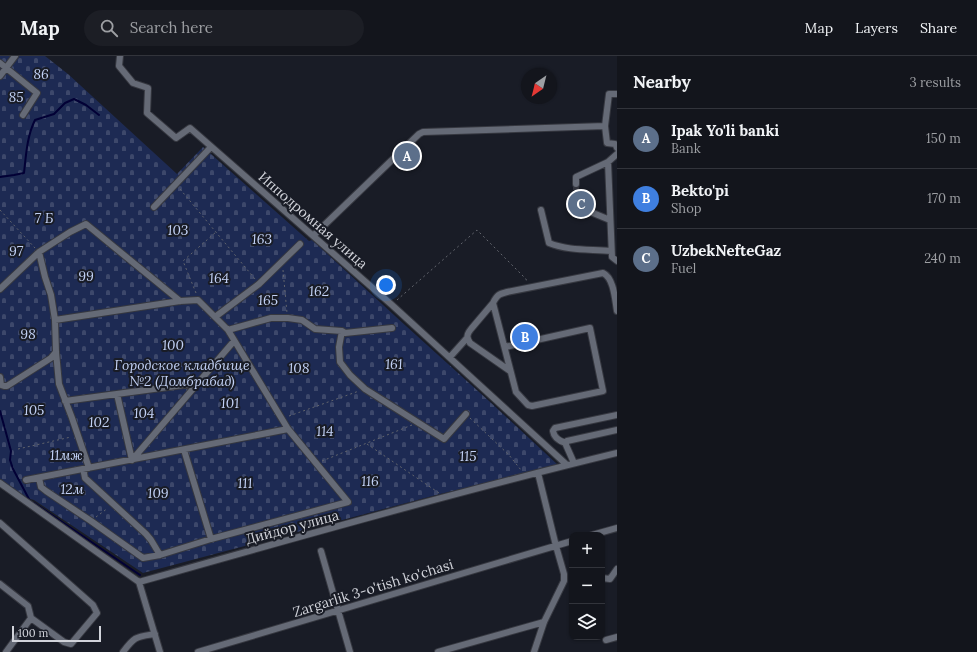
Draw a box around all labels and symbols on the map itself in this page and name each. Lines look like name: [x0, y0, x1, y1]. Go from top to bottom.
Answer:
park label: 86: [33, 65, 49, 83]
north arrow: [521, 68, 557, 104]
park label: 85: [8, 88, 24, 106]
pin: A: [394, 141, 420, 171]
street label: Ипподромная улица: [255, 168, 371, 272]
pin: C: [568, 189, 594, 219]
park label: 7 Б: [35, 209, 54, 227]
park label: 103: [168, 221, 188, 239]
park label: 163: [252, 230, 272, 248]
park label: 97: [9, 242, 24, 260]
park label: 99: [78, 267, 94, 285]
park label: 164: [209, 269, 229, 287]
your location: [376, 275, 396, 295]
park label: 162: [309, 282, 329, 300]
park label: 165: [258, 291, 278, 309]
pin: B: [512, 322, 538, 352]
park label: 98: [20, 325, 36, 343]
park label: 100: [162, 336, 184, 354]
park label: 161: [385, 355, 403, 373]
park label: Городское кладбище №2 (Домбрабад): [114, 356, 250, 390]
park label: 108: [288, 359, 310, 377]
park label: 101: [221, 394, 239, 412]
park label: 105: [24, 401, 44, 419]
park label: 104: [134, 404, 154, 422]
park label: 102: [89, 413, 109, 431]
park label: 114: [316, 422, 334, 440]
park label: 11мж: [50, 446, 82, 464]
park label: 115: [459, 447, 477, 465]
park label: 116: [361, 472, 379, 490]
park label: 111: [238, 474, 252, 492]
park label: 12м: [60, 480, 84, 498]
park label: 109: [147, 484, 169, 502]
street label: Дийдор улица: [243, 506, 341, 548]
street label: Zargarlik 3-o'tish ko'chasi: [291, 555, 455, 621]
scale bar: [12, 624, 101, 643]

